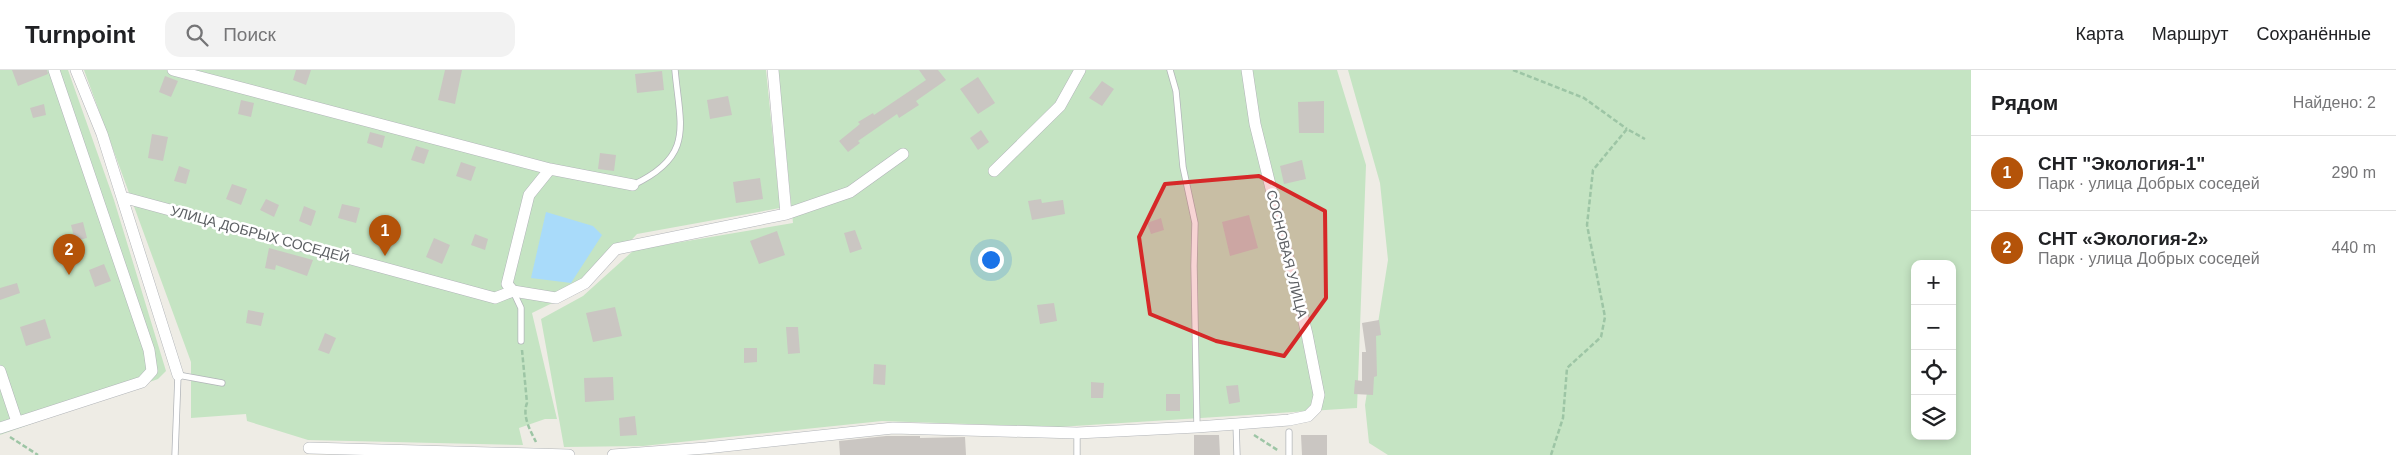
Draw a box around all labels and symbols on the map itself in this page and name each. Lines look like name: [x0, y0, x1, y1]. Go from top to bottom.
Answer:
street label: СОСНОВАЯ УЛИЦА: [1263, 188, 1311, 320]
street label: УЛИЦА ДОБРЫХ СОСЕДЕЙ: [169, 201, 352, 266]
pin: 1: [369, 215, 401, 256]
pin: 2: [53, 234, 85, 275]
your location: [978, 247, 1004, 273]

